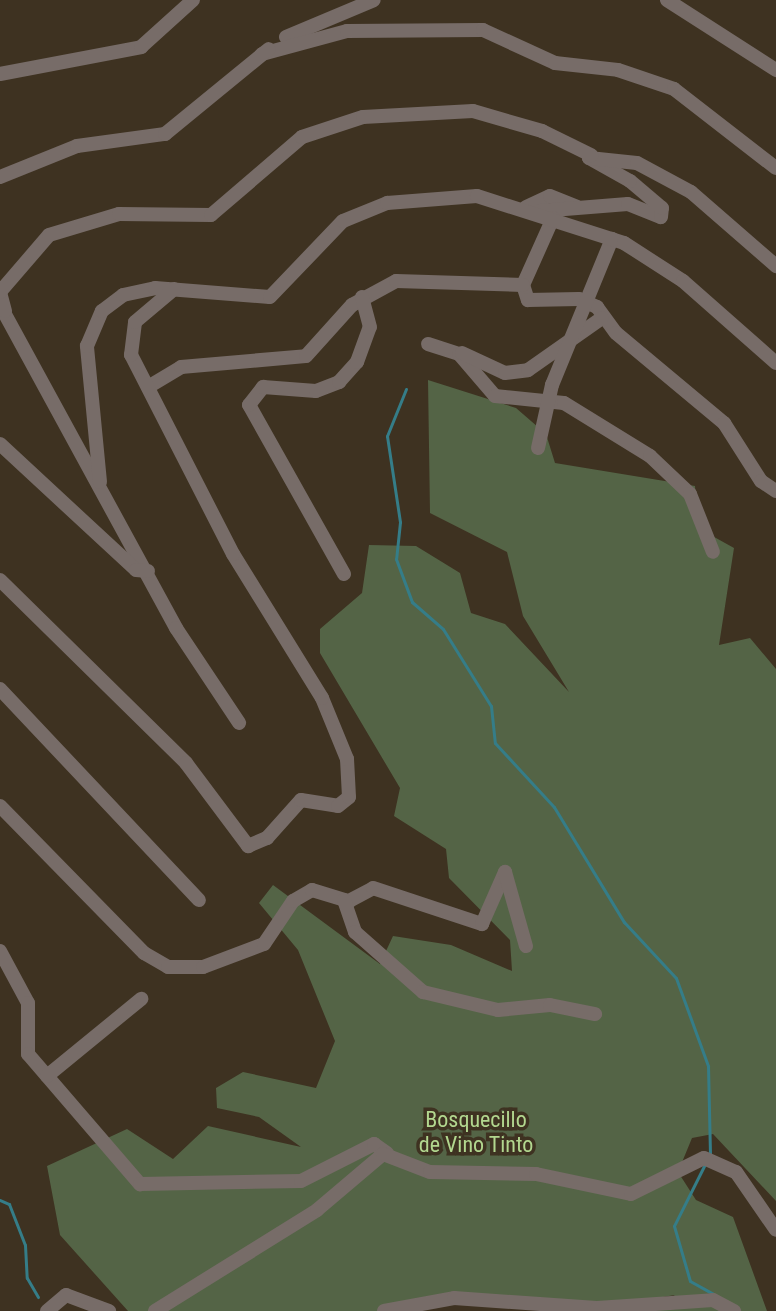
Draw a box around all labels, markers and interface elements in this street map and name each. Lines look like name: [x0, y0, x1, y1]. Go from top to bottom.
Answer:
park label: Bosquecillo de Vino Tinto: [419, 1106, 533, 1158]

